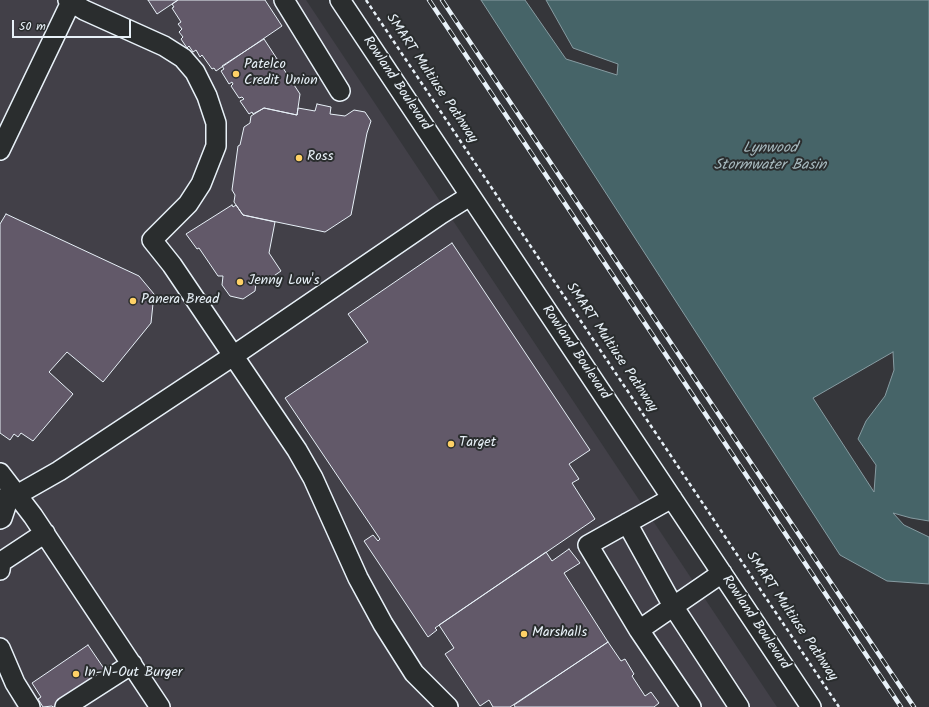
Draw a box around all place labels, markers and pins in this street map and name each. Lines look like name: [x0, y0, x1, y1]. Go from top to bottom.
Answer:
place label: Patelco Credit Union: [244, 58, 318, 90]
marker: Patelco Credit Union: [231, 69, 241, 79]
place label: Ross: [307, 150, 333, 166]
marker: Ross: [294, 153, 304, 163]
place label: Jenny Low's: [248, 274, 319, 290]
marker: Jenny Low's: [235, 277, 245, 287]
place label: Panera Bread: [141, 293, 219, 309]
marker: Panera Bread: [128, 296, 138, 306]
place label: Target: [459, 436, 496, 452]
marker: Target: [446, 439, 456, 449]
place label: Marshalls: [532, 626, 587, 642]
marker: Marshalls: [519, 629, 529, 639]
place label: In-N-Out Burger: [84, 666, 182, 682]
marker: In-N-Out Burger: [71, 669, 81, 679]

